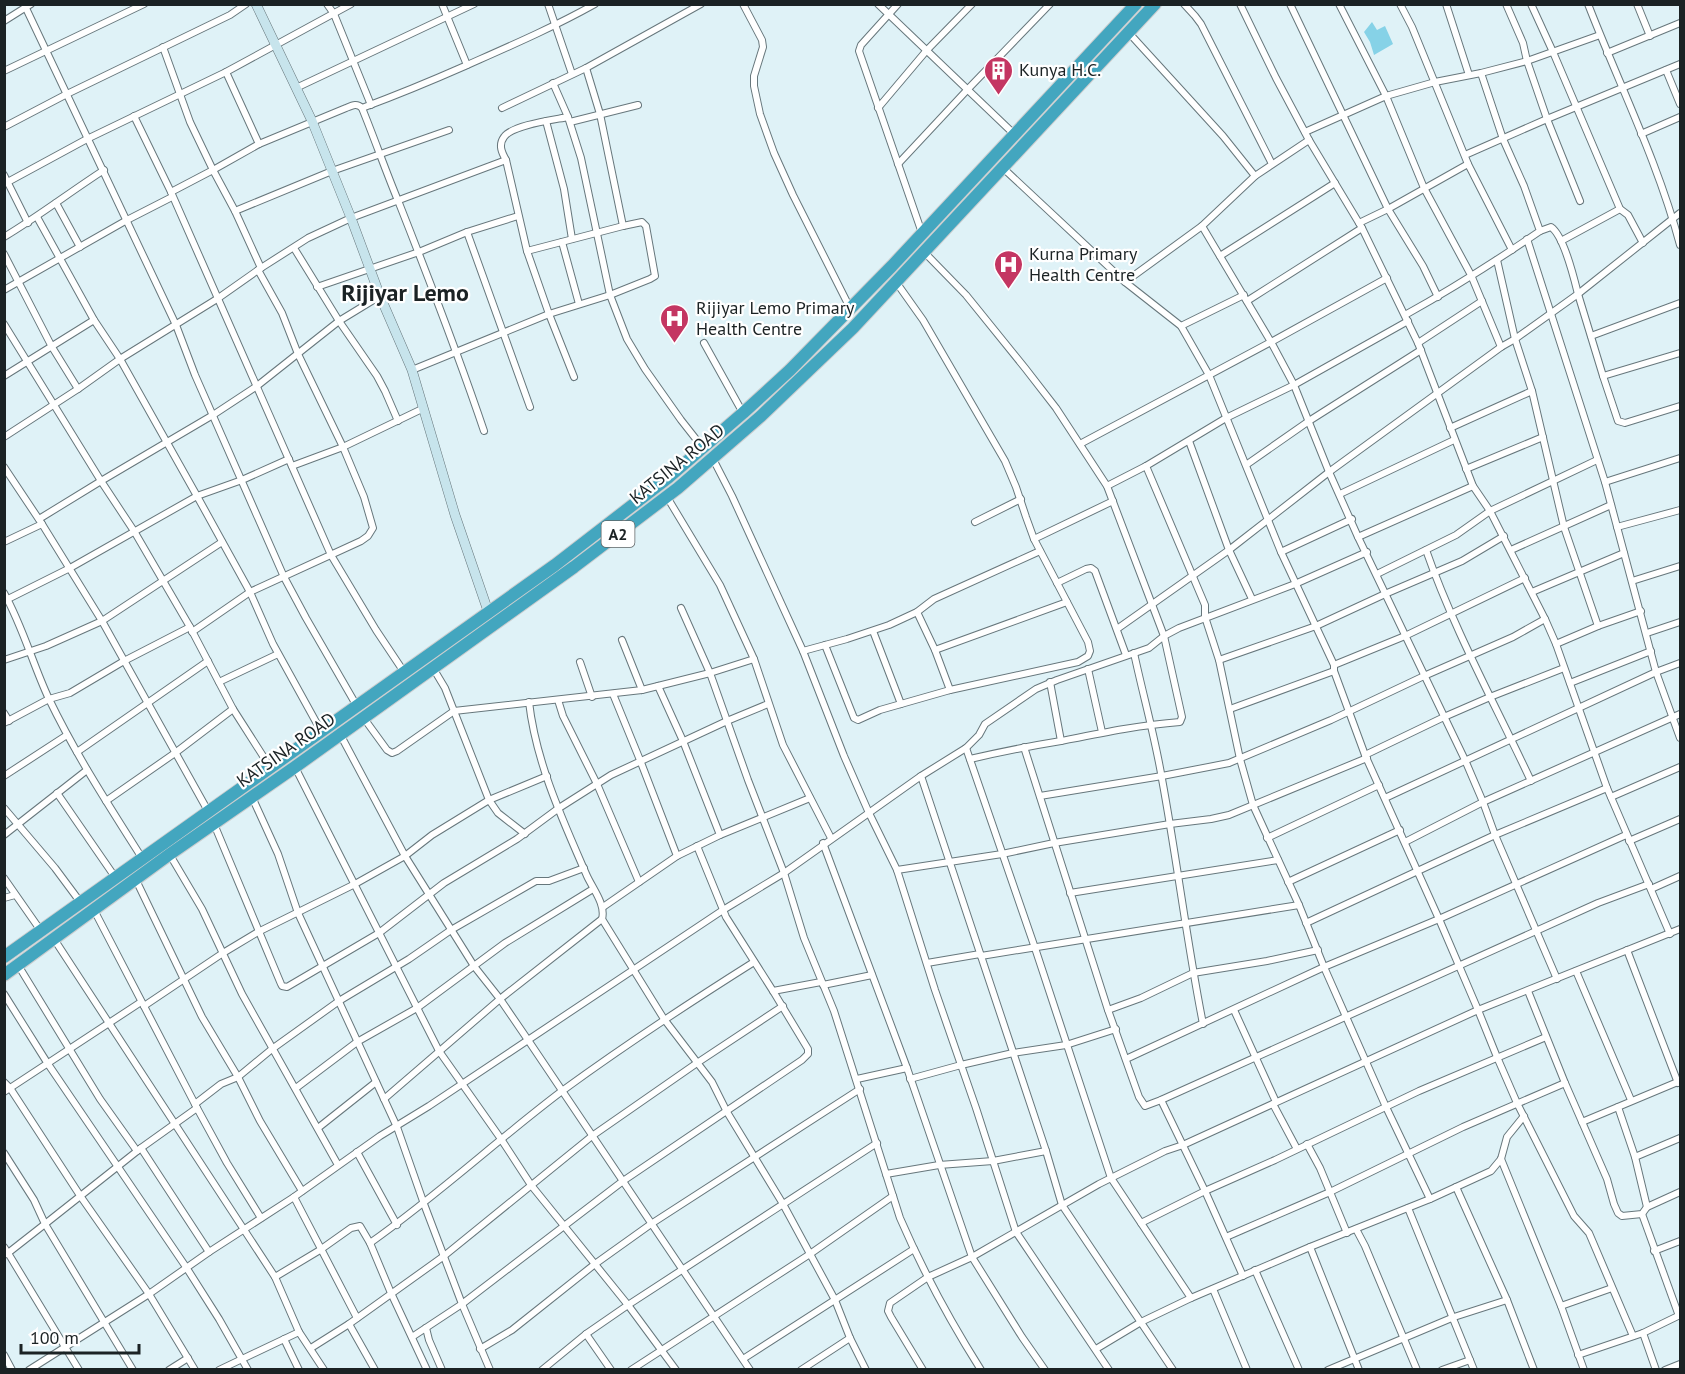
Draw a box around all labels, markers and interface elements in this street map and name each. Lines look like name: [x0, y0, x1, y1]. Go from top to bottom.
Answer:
building icon: Kunya H.C.: [982, 54, 1014, 96]
place label: Kunya H.C.: [1019, 58, 1101, 81]
place label: Kurna Primary Health Centre: [1029, 242, 1138, 286]
hospital icon: Kurna Primary Health Centre: [992, 248, 1024, 290]
district label: Rijiyar Lemo: [341, 277, 469, 308]
place label: Rijiyar Lemo Primary Health Centre: [696, 296, 855, 340]
hospital icon: Rijiyar Lemo Primary Health Centre: [659, 302, 691, 344]
street label: KATSINA ROAD: [625, 418, 729, 509]
road number: A2: [602, 521, 634, 547]
street label: KATSINA ROAD: [232, 707, 340, 792]
scale bar: [21, 1317, 140, 1355]
text: 100 m: [30, 1326, 79, 1349]

